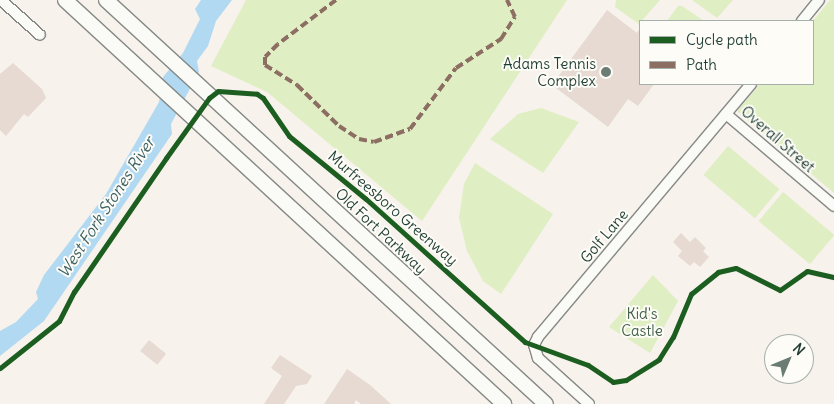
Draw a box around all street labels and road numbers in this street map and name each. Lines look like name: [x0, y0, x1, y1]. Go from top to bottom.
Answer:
street label: Overall Street: [737, 102, 819, 176]
street label: Murfreesboro Greenway: [325, 147, 461, 269]
street label: Old Fort Parkway: [332, 184, 430, 278]
street label: Golf Lane: [576, 206, 632, 266]

